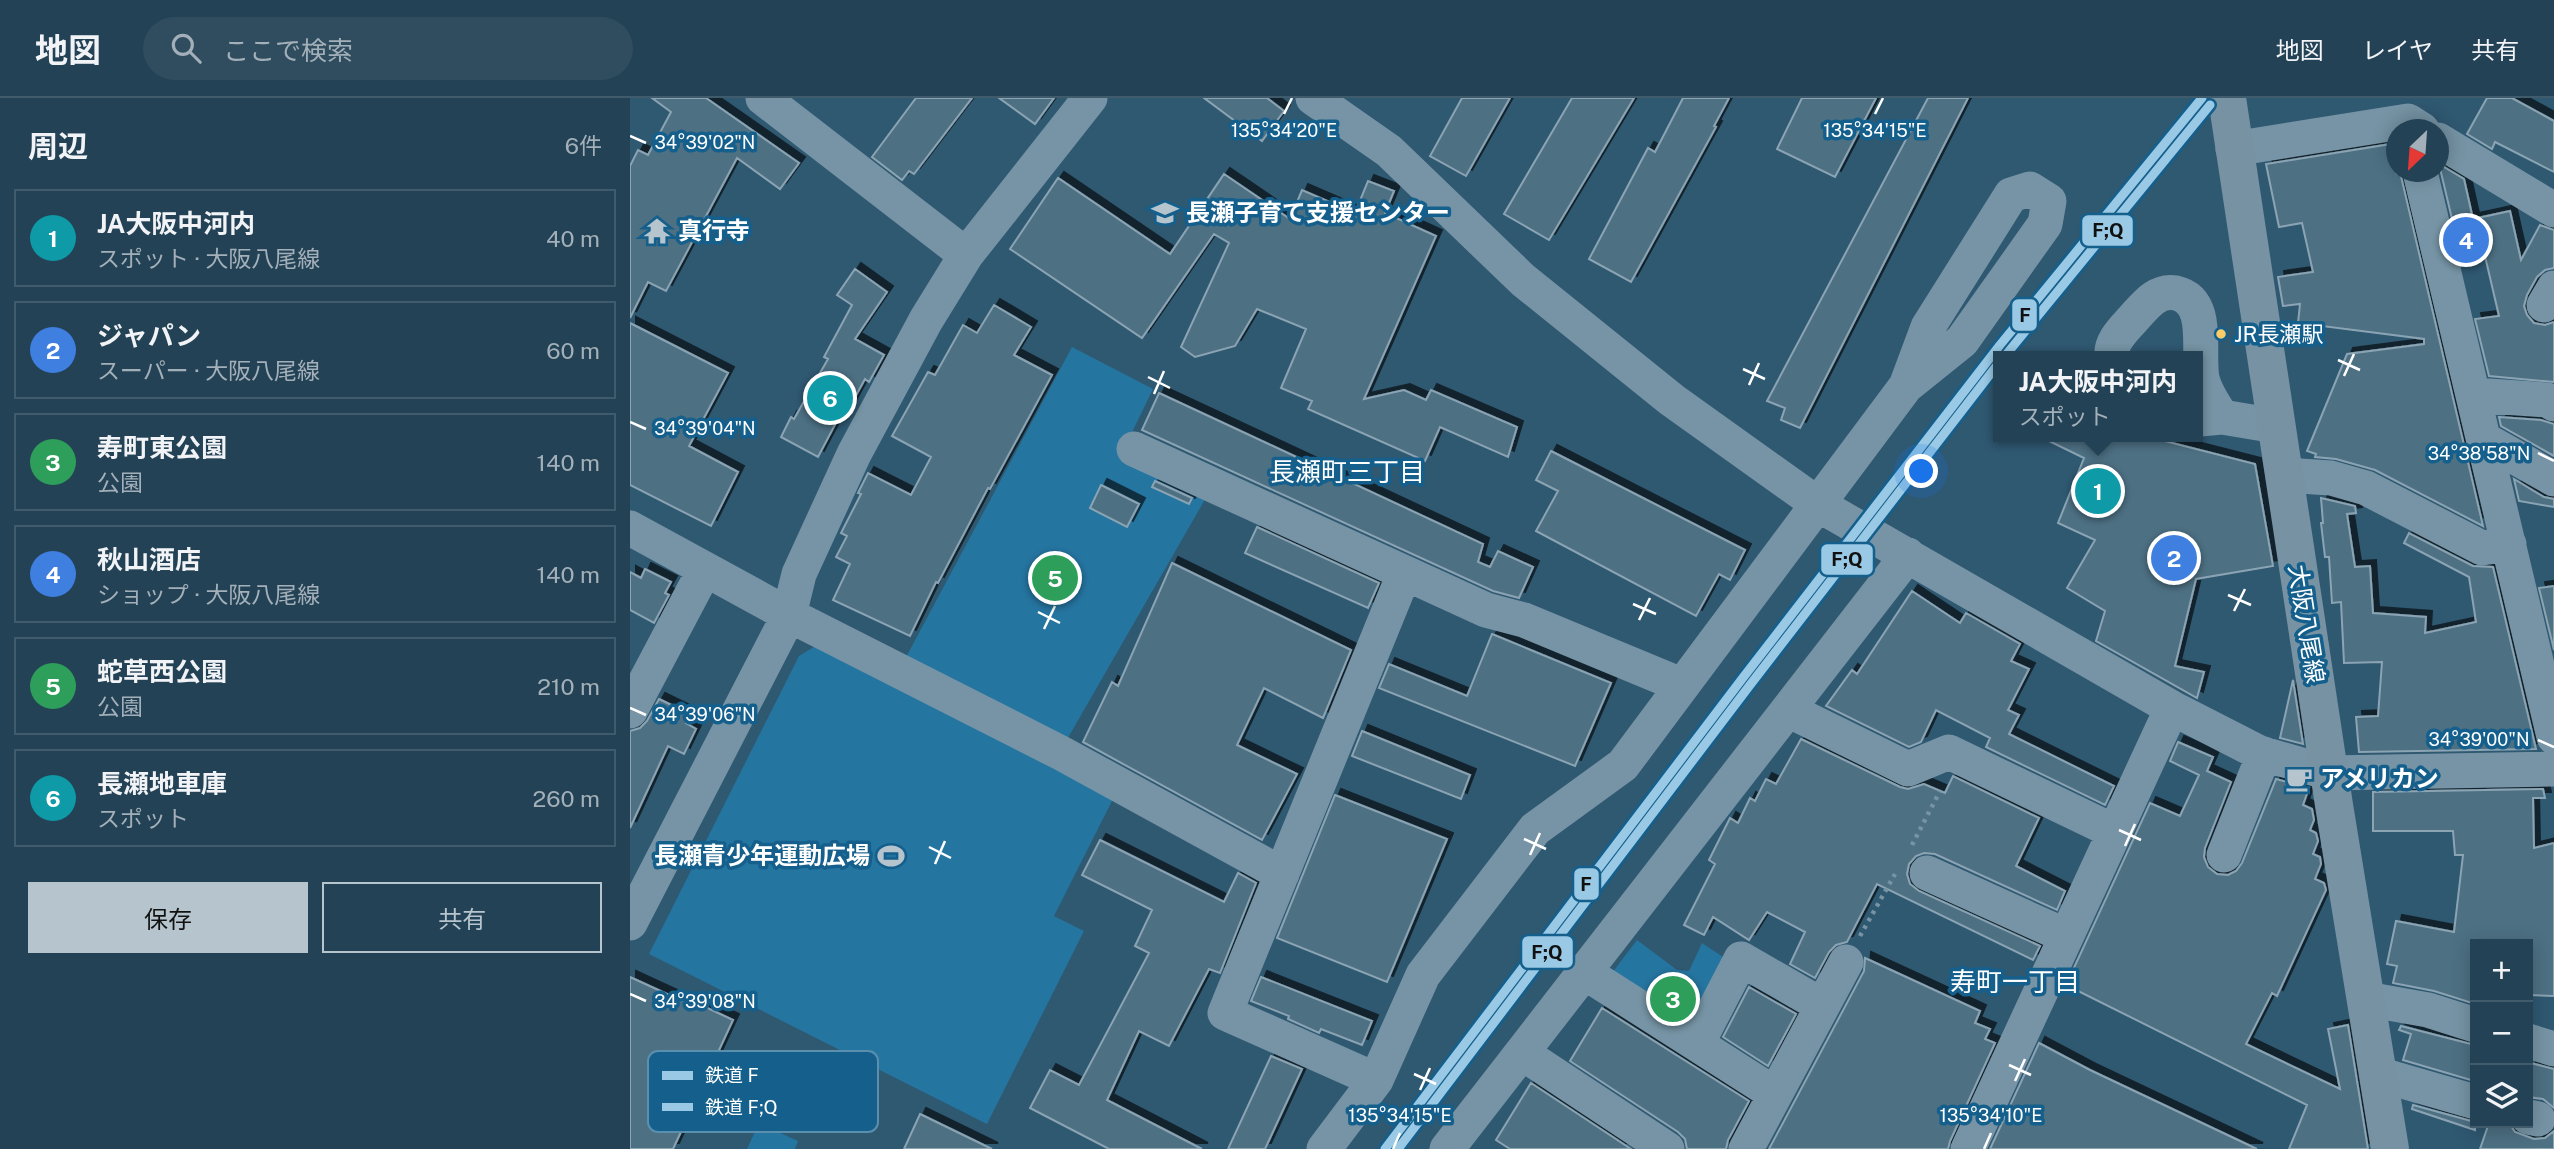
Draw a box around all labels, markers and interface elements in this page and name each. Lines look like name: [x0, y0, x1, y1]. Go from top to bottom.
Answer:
search box: [143, 17, 633, 80]
icon: search: [167, 29, 205, 67]
text: 地図: [35, 31, 101, 69]
text: ここで検索: [223, 35, 353, 66]
text: 地図: [2276, 36, 2324, 64]
text: レイヤ: [2362, 36, 2433, 64]
text: 共有: [2471, 36, 2519, 64]
north arrow: [2386, 119, 2449, 182]
text: 135°34'20"E: [1231, 120, 1337, 141]
text: 135°34'15"E: [1823, 120, 1927, 141]
text: 周辺: [28, 128, 88, 164]
text: 6件: [565, 132, 602, 159]
text: 34°39'02"N: [655, 132, 755, 153]
school or university icon: 長瀬子育て支援センター: [1150, 198, 1180, 228]
place label: 長瀬子育て支援センター: [1186, 198, 1450, 226]
text: JA大阪中河内: [97, 208, 255, 239]
line badge: F;Q: [2081, 214, 2134, 247]
pin: 4: [2443, 214, 2489, 266]
temple icon: 真行寺: [642, 216, 672, 246]
place label: 真行寺: [678, 216, 750, 244]
text: F;Q: [2092, 219, 2124, 241]
text: 1: [48, 225, 58, 252]
text: 40 m: [546, 225, 600, 252]
text: スポット · 大阪八尾線: [97, 245, 320, 272]
line badge: F: [2011, 298, 2038, 332]
text: F: [2019, 304, 2031, 326]
text: ジャパン: [97, 320, 201, 351]
place label: JR長瀬駅: [2234, 321, 2323, 347]
marker: JR長瀬駅: [2214, 327, 2228, 341]
text: 2: [46, 337, 60, 364]
text: 60 m: [546, 337, 600, 364]
popup: [1993, 351, 2203, 442]
text: スーパー · 大阪八尾線: [97, 357, 320, 384]
text: JA大阪中河内: [2019, 366, 2177, 397]
pin: 6: [807, 372, 853, 424]
text: スポット: [2019, 403, 2111, 430]
text: 34°39'04"N: [654, 418, 756, 439]
text: 寿町東公園: [97, 432, 227, 463]
text: 34°38'58"N: [2428, 443, 2530, 464]
text: 3: [45, 449, 61, 476]
text: 140 m: [537, 449, 600, 476]
your location: [1904, 454, 1938, 488]
district label: 長瀬町三丁目: [1269, 456, 1425, 487]
pin: 1: [2075, 465, 2121, 517]
text: 公園: [97, 469, 143, 496]
pin: 2: [2151, 532, 2197, 584]
line badge: F;Q: [1820, 543, 1874, 576]
text: 秋山酒店: [97, 544, 201, 575]
text: F;Q: [1831, 548, 1863, 570]
pin: 5: [1032, 552, 1078, 604]
text: 4: [45, 561, 61, 588]
text: 140 m: [537, 561, 600, 588]
street label: 大阪八尾線: [2284, 562, 2330, 685]
text: ショップ · 大阪八尾線: [97, 581, 320, 608]
text: 蛇草西公園: [97, 656, 227, 687]
text: 5: [45, 673, 61, 700]
text: 210 m: [537, 673, 600, 700]
text: 公園: [97, 693, 143, 720]
text: 34°39'06"N: [654, 704, 756, 725]
text: 34°39'00"N: [2428, 729, 2530, 750]
cafe icon: アメリカン: [2284, 764, 2314, 794]
place label: アメリカン: [2320, 764, 2439, 792]
text: 長瀬地車庫: [97, 768, 227, 799]
text: 6: [45, 785, 61, 812]
text: 260 m: [533, 785, 600, 812]
text: スポット: [97, 805, 189, 832]
place label: 長瀬青少年運動広場: [654, 841, 870, 869]
sports icon: 長瀬青少年運動広場: [876, 841, 906, 871]
line badge: F: [1573, 867, 1600, 901]
text: F: [1580, 873, 1592, 895]
button: 保存: [28, 882, 308, 953]
button: 共有: [322, 882, 602, 953]
line badge: F;Q: [1521, 935, 1574, 969]
map controls: [2470, 939, 2533, 1128]
button: +: [2470, 939, 2533, 1002]
text: F;Q: [1531, 941, 1563, 963]
district label: 寿町一丁目: [1950, 966, 2080, 997]
pin: 3: [1650, 973, 1696, 1025]
text: 34°39'08"N: [654, 991, 756, 1012]
button: −: [2470, 1002, 2533, 1065]
legend: [648, 1051, 878, 1132]
text: 鉄道 F: [705, 1064, 759, 1086]
button: layers: [2470, 1065, 2533, 1128]
text: 鉄道 F;Q: [705, 1096, 778, 1118]
text: 135°34'15"E: [1348, 1105, 1452, 1126]
text: 135°34'10"E: [1940, 1105, 2042, 1126]

